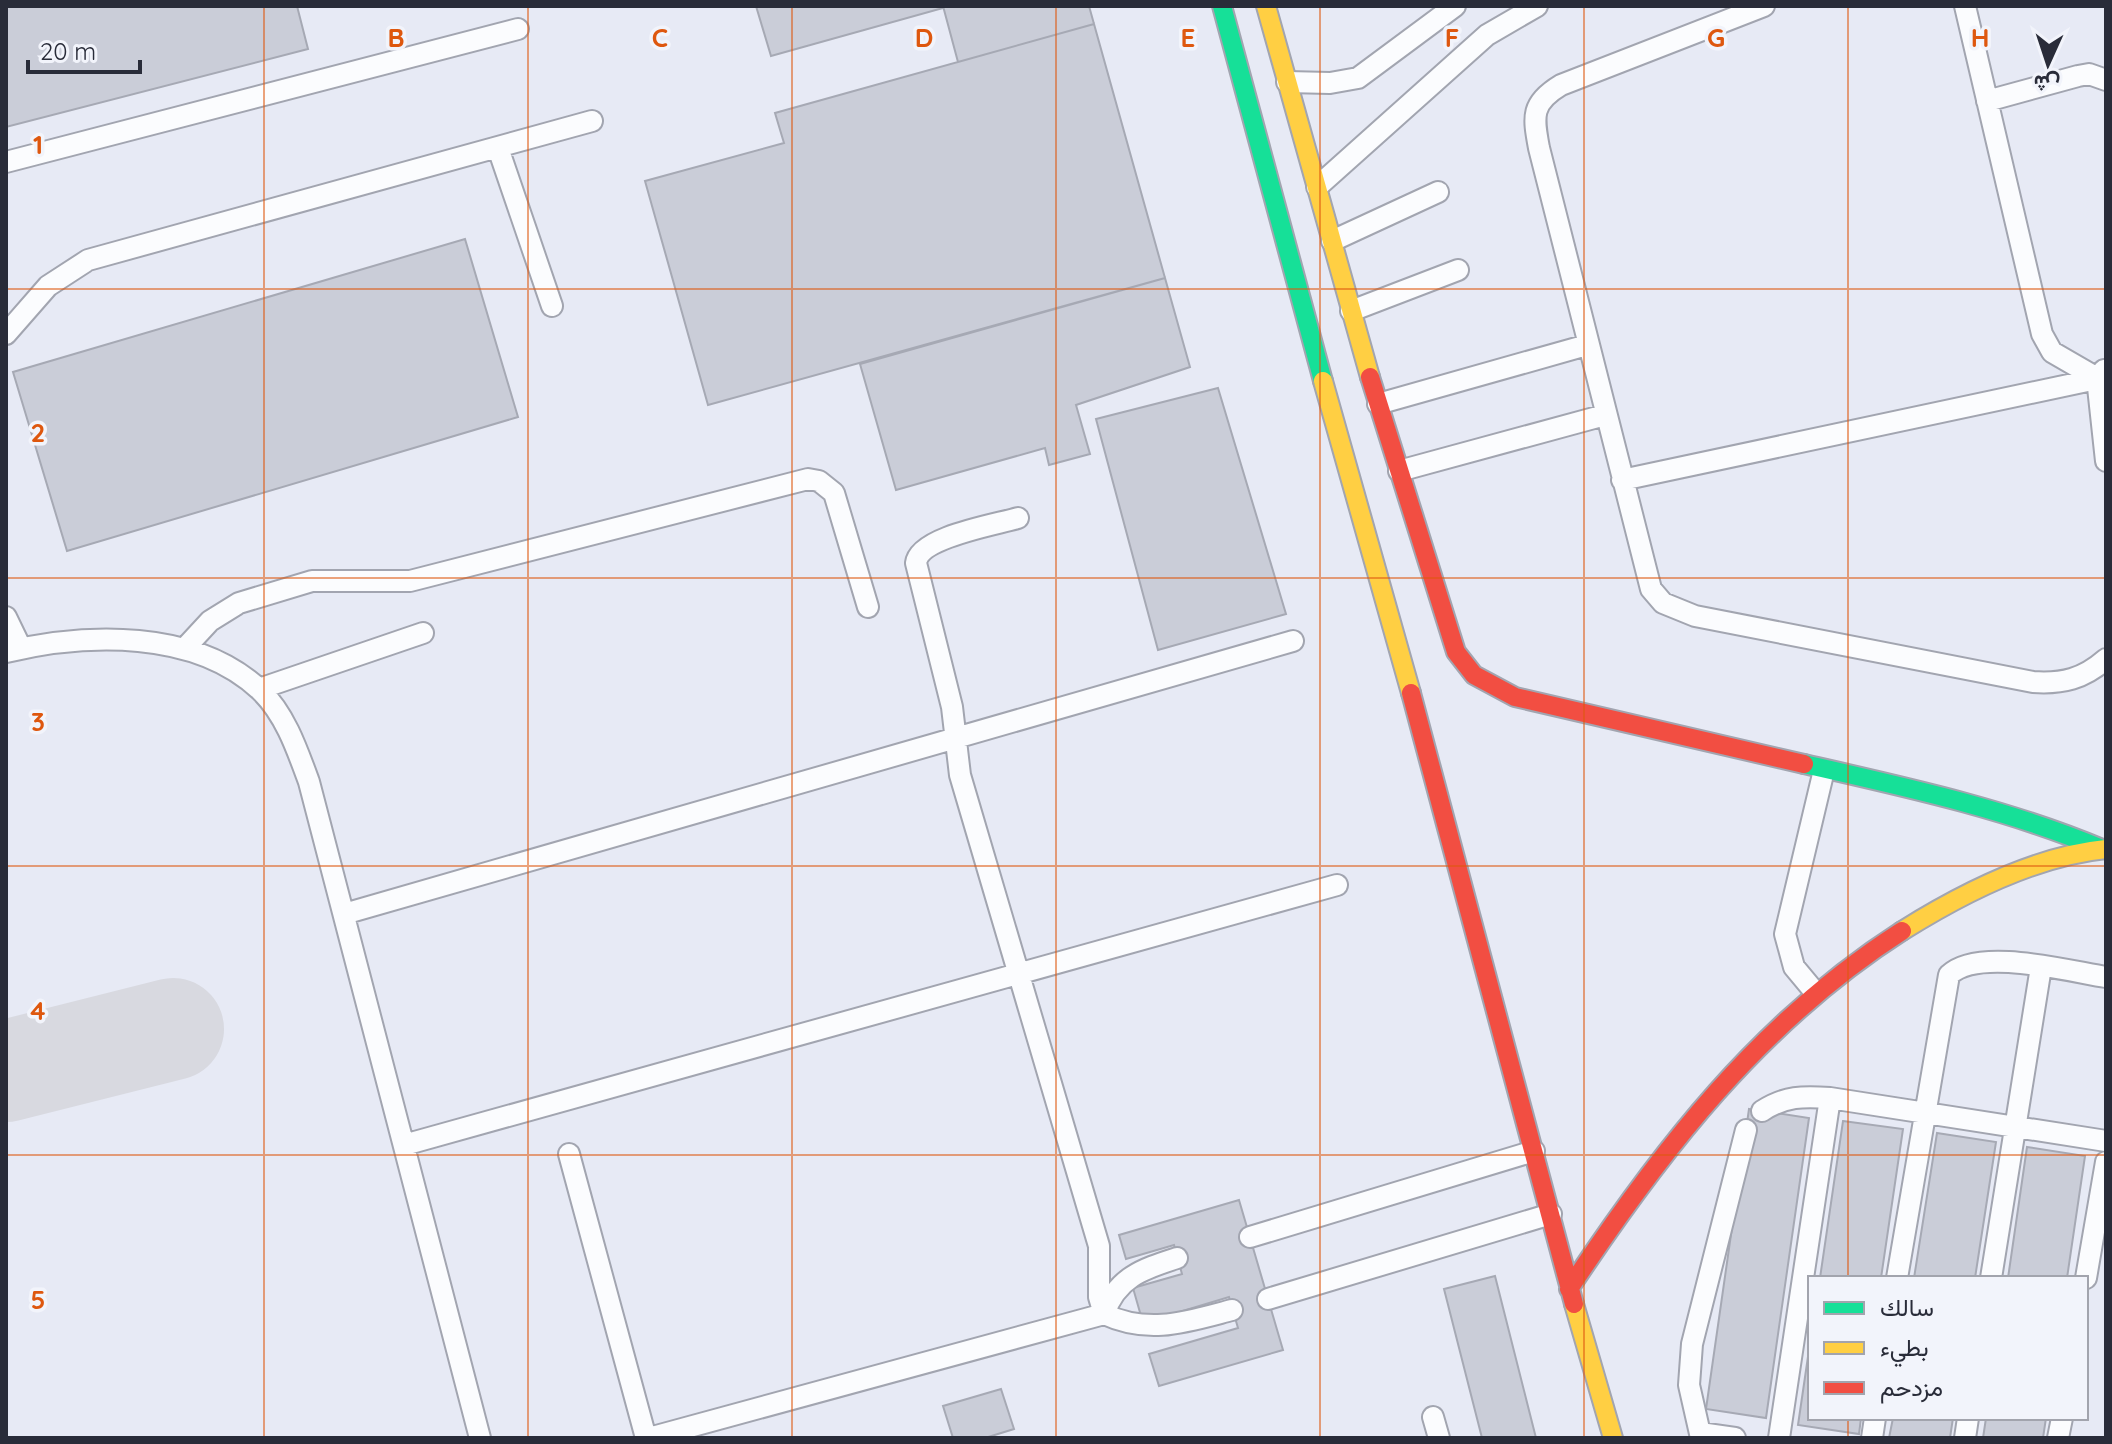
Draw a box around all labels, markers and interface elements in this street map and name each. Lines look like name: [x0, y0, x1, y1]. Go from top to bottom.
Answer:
text: B: [387, 21, 405, 54]
text: C: [652, 21, 668, 54]
text: D: [915, 21, 933, 54]
text: E: [1181, 21, 1195, 54]
text: F: [1445, 21, 1459, 54]
text: G: [1707, 21, 1725, 54]
text: H: [1971, 21, 1989, 54]
scale bar: [28, 24, 140, 74]
north arrow: [2008, 24, 2088, 104]
text: 20 m: [40, 36, 96, 66]
text: ش: [2033, 69, 2061, 99]
text: 1: [33, 128, 43, 161]
text: 2: [31, 416, 45, 449]
text: 3: [31, 705, 45, 738]
text: 4: [30, 994, 46, 1027]
legend: [1808, 1276, 2088, 1420]
text: 5: [31, 1283, 45, 1316]
text: سالك: [1880, 1292, 1934, 1322]
text: بطيء: [1880, 1332, 1929, 1367]
text: مزدحم: [1880, 1372, 1943, 1404]

